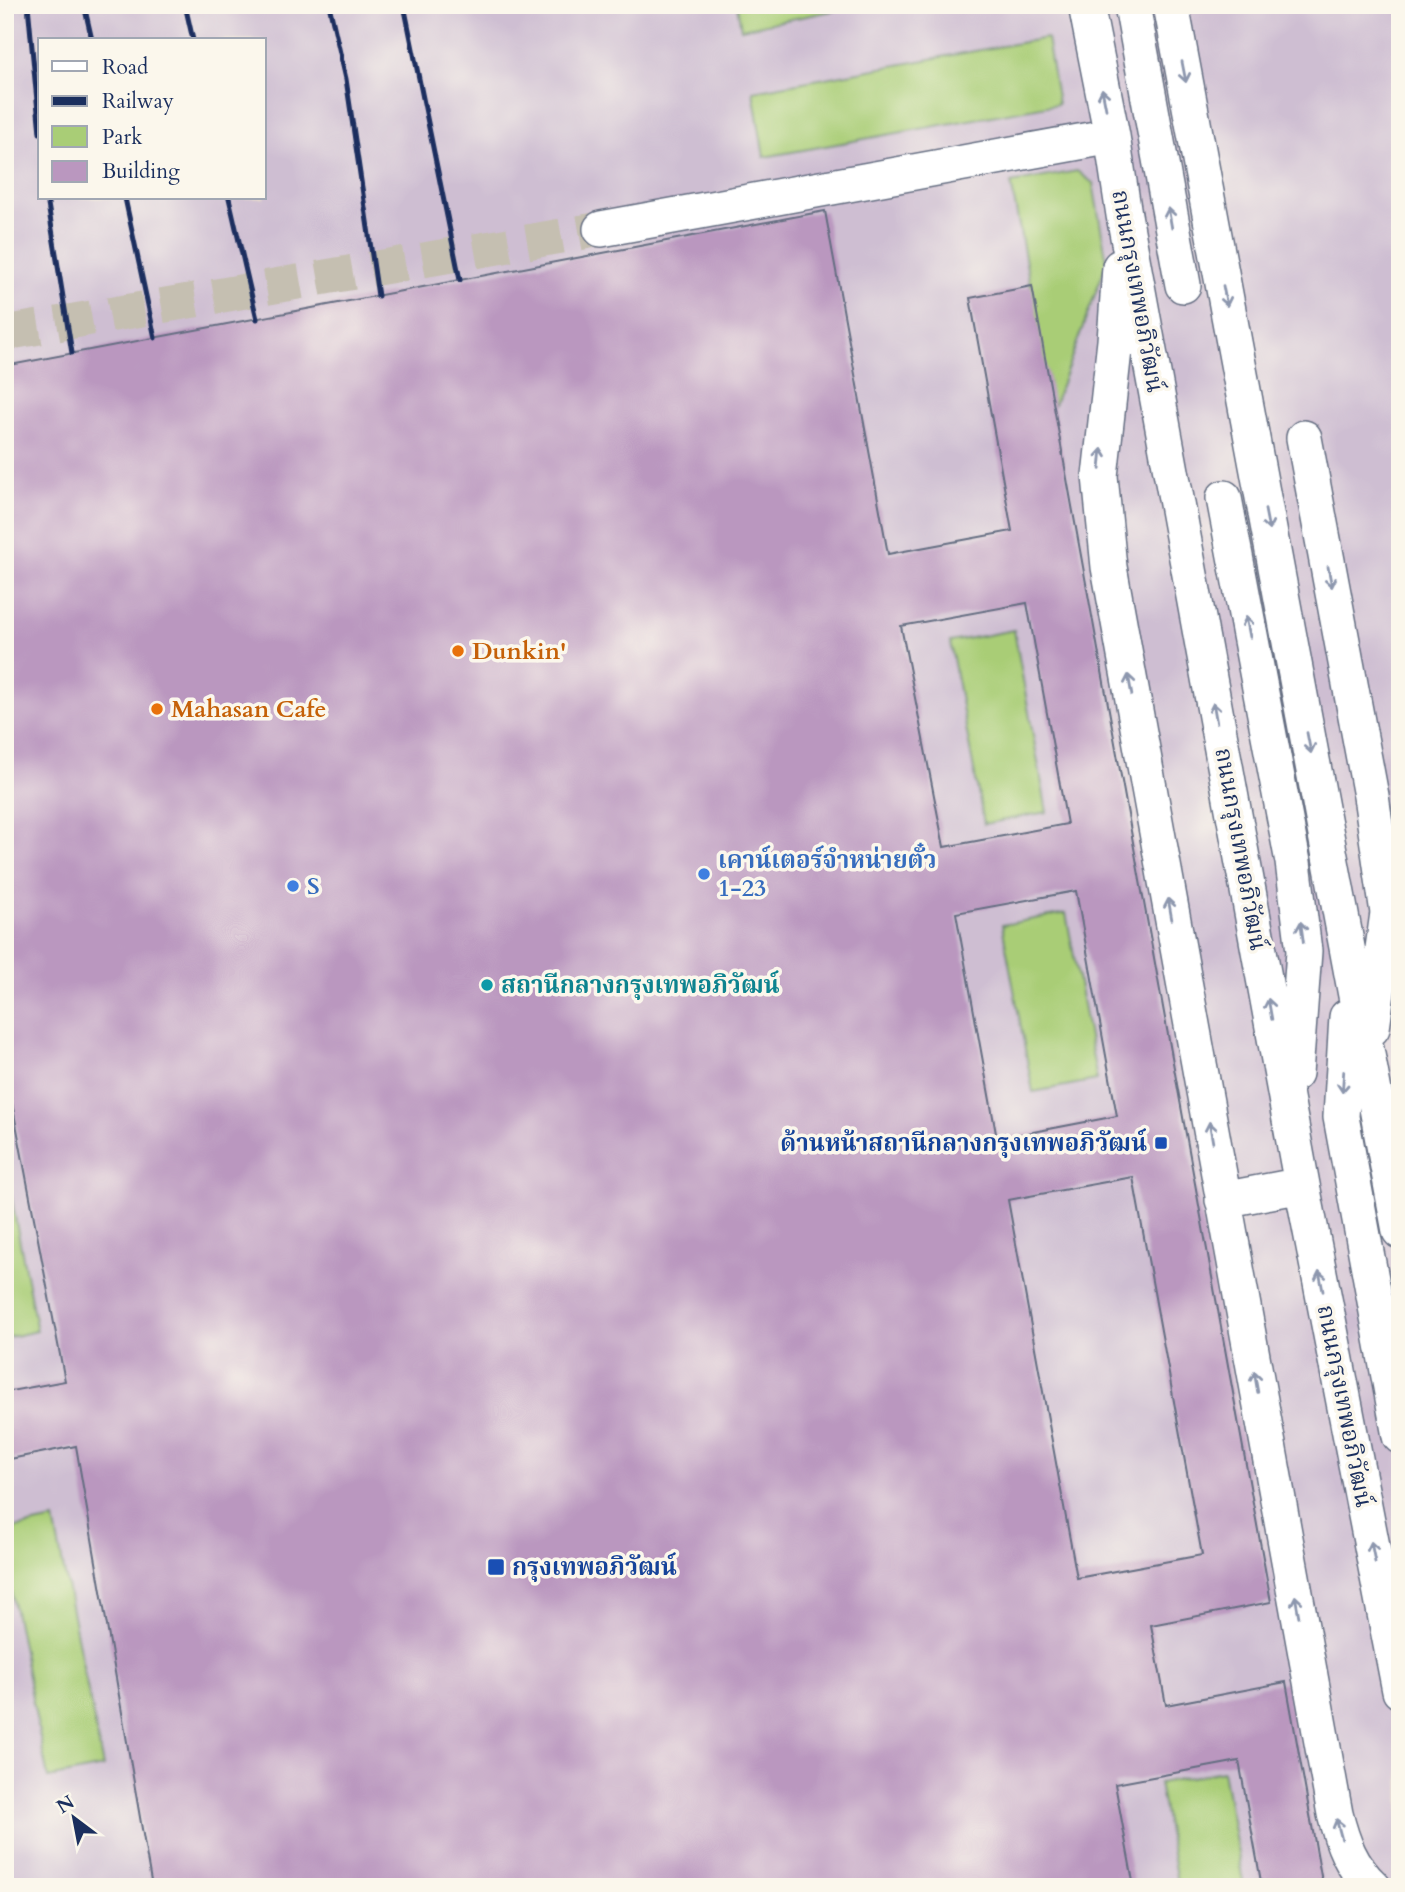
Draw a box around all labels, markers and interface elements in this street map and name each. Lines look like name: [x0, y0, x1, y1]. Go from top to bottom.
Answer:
legend: [38, 38, 266, 200]
text: Road: [102, 53, 148, 82]
one-way arrow: [1177, 60, 1191, 83]
text: Railway: [102, 87, 174, 116]
one-way arrow: [1097, 88, 1111, 111]
text: Park: [102, 123, 143, 152]
text: Building: [102, 157, 180, 186]
street label: ถนนกรุงเทพอภิวัฒน์: [1103, 187, 1172, 395]
one-way arrow: [1163, 207, 1177, 230]
one-way arrow: [1219, 284, 1233, 307]
one-way arrow: [1095, 449, 1108, 471]
one-way arrow: [1261, 508, 1274, 531]
one-way arrow: [1324, 565, 1337, 588]
one-way arrow: [1241, 616, 1255, 639]
place label: Dunkin': [472, 635, 566, 668]
marker: Dunkin': [450, 643, 466, 659]
one-way arrow: [1123, 674, 1136, 697]
place label: Mahasan Cafe: [171, 693, 326, 726]
marker: Mahasan Cafe: [149, 701, 165, 717]
one-way arrow: [1208, 702, 1222, 725]
one-way arrow: [1303, 731, 1316, 754]
street label: ถนนกรุงเทพอภิวัฒน์: [1206, 745, 1275, 953]
place label: เคาน์เตอร์จำหน่ายตั๋ว 1-23: [718, 842, 937, 905]
marker: เคาน์เตอร์จำหน่ายตั๋ว 1-23: [696, 866, 712, 882]
place label: S: [307, 870, 320, 903]
marker: S: [285, 878, 301, 894]
one-way arrow: [1163, 898, 1176, 920]
one-way arrow: [1295, 921, 1308, 944]
place label: สถานีกลางกรุงเทพอภิวัฒน์: [501, 969, 780, 1002]
marker: สถานีกลางกรุงเทพอภิวัฒน์: [479, 977, 495, 993]
one-way arrow: [1263, 998, 1276, 1021]
one-way arrow: [1336, 1070, 1349, 1093]
one-way arrow: [1203, 1121, 1217, 1144]
place label: ด้านหน้าสถานีกลางกรุงเทพอภิวัฒน์: [780, 1127, 1147, 1160]
marker: ด้านหน้าสถานีกลางกรุงเทพอภิวัฒน์: [1153, 1135, 1169, 1151]
one-way arrow: [1313, 1270, 1327, 1293]
street label: ถนนกรุงเทพอภิวัฒน์: [1309, 1302, 1380, 1510]
one-way arrow: [1249, 1371, 1262, 1394]
one-way arrow: [1366, 1541, 1379, 1564]
place label: กรุงเทพอภิวัฒน์: [512, 1551, 677, 1584]
marker: กรุงเทพอภิวัฒน์: [486, 1557, 506, 1577]
one-way arrow: [1290, 1595, 1303, 1618]
north arrow: [38, 1784, 108, 1854]
text: N: [52, 1789, 80, 1820]
one-way arrow: [1332, 1818, 1345, 1841]

